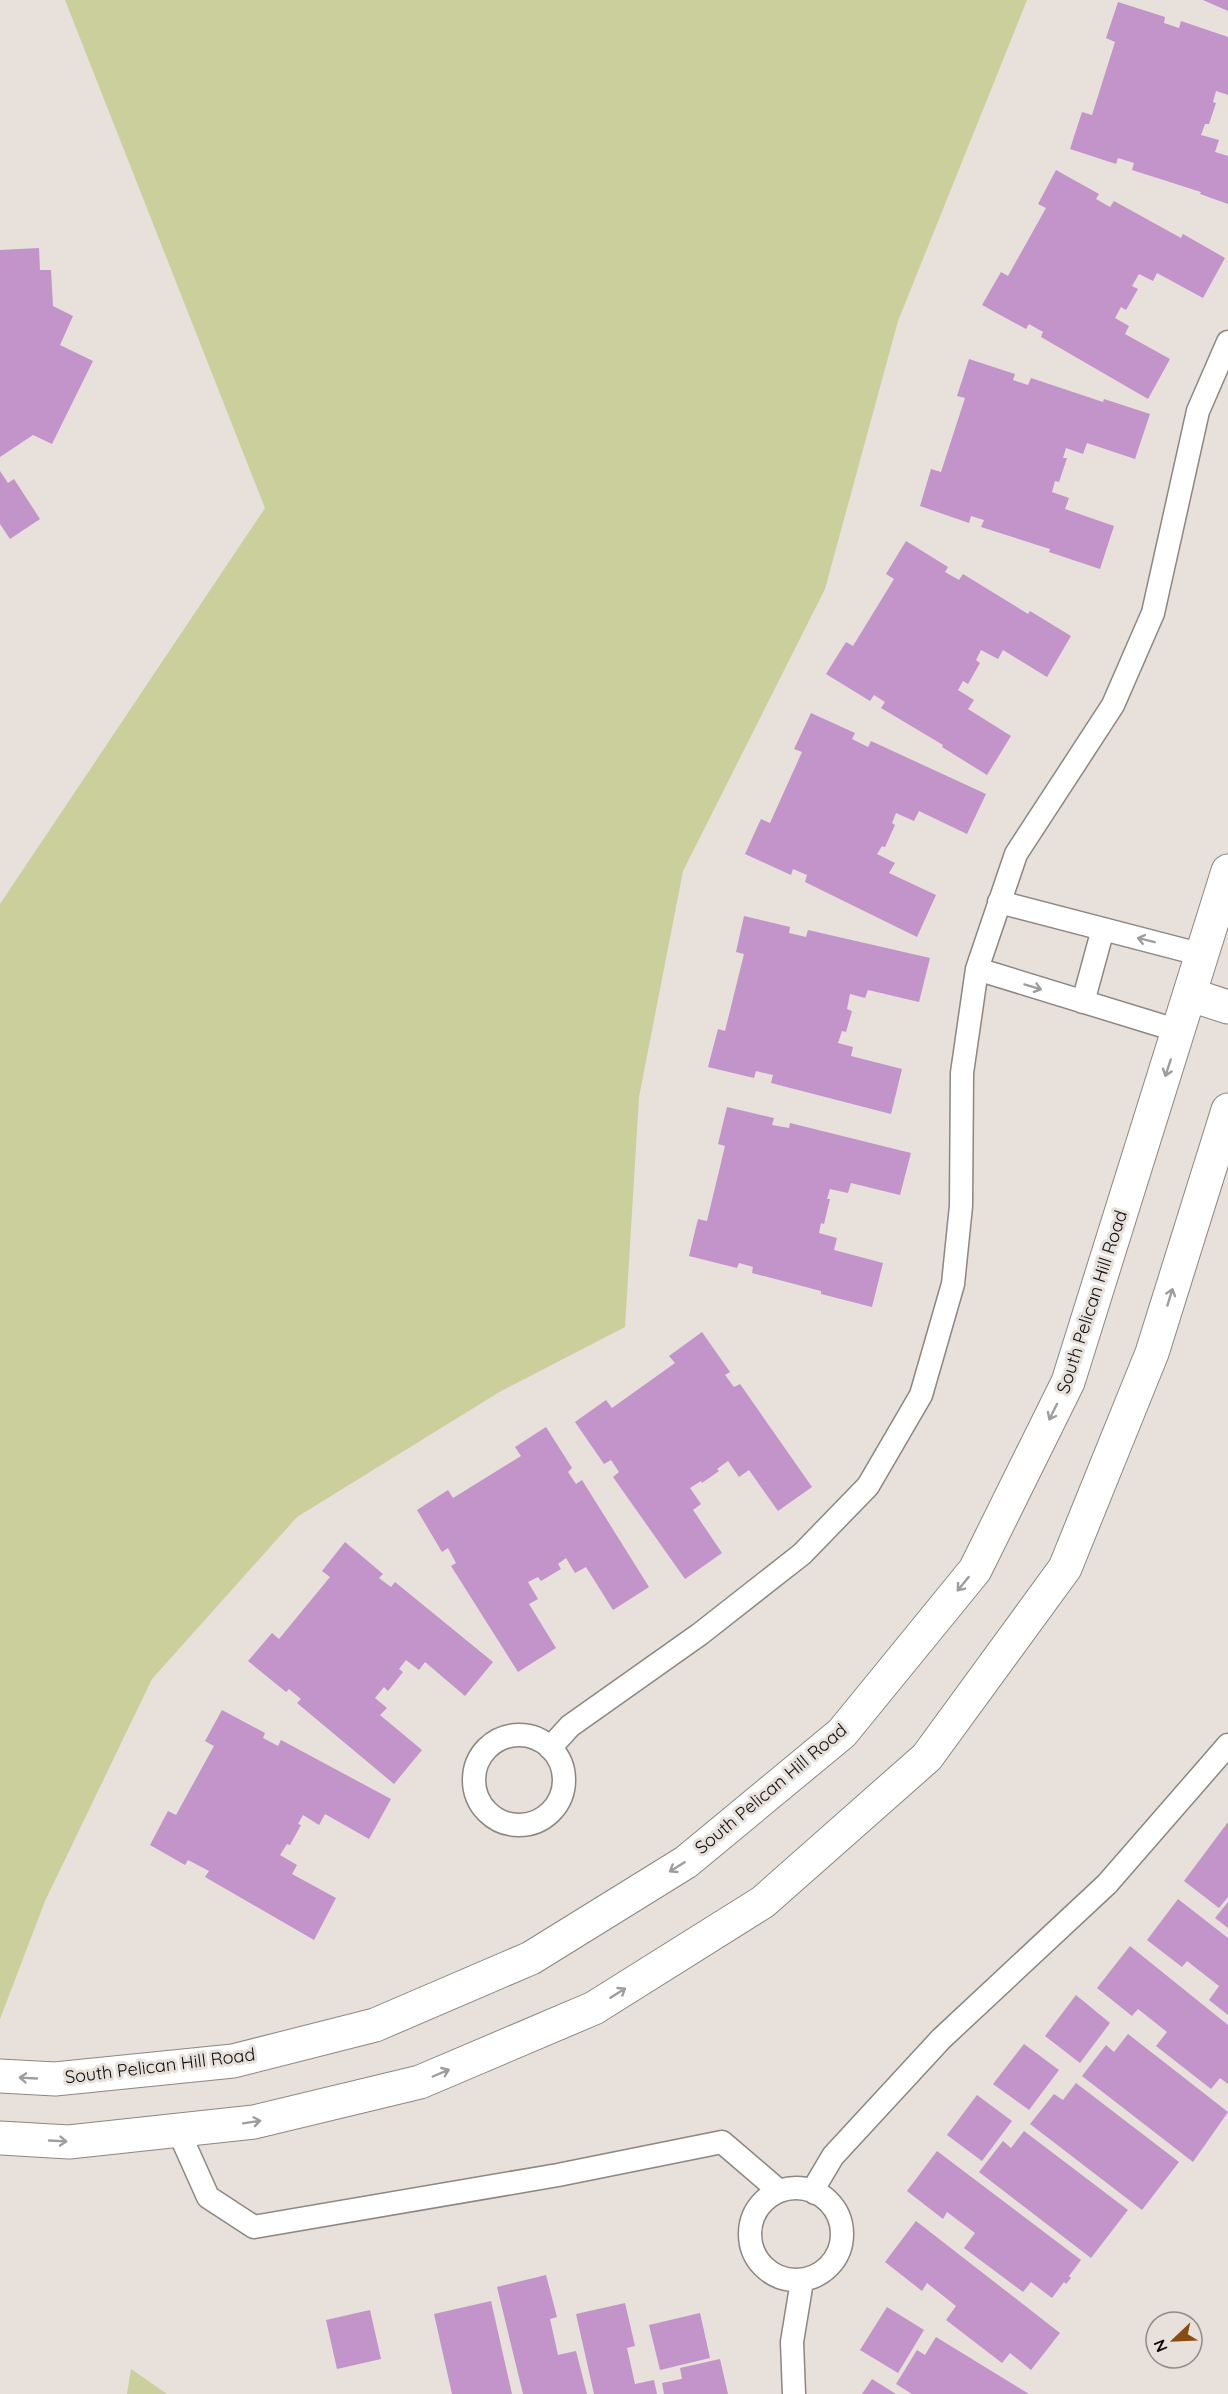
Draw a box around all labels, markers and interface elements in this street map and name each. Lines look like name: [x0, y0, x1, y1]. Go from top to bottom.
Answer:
one-way arrow: [1137, 934, 1156, 946]
one-way arrow: [1023, 982, 1042, 993]
one-way arrow: [1162, 1058, 1173, 1077]
street label: South Pelican Hill Road: [1051, 1207, 1132, 1396]
one-way arrow: [1165, 1288, 1176, 1307]
one-way arrow: [1047, 1402, 1059, 1420]
one-way arrow: [957, 1576, 970, 1592]
street label: South Pelican Hill Road: [690, 1718, 851, 1859]
one-way arrow: [669, 1862, 686, 1874]
one-way arrow: [609, 1987, 626, 1999]
street label: South Pelican Hill Road: [64, 2042, 256, 2089]
one-way arrow: [431, 2067, 449, 2078]
one-way arrow: [19, 2072, 39, 2083]
one-way arrow: [242, 2116, 262, 2127]
one-way arrow: [48, 2136, 68, 2147]
north arrow: [1144, 2310, 1204, 2370]
text: N: [1149, 2337, 1172, 2355]

